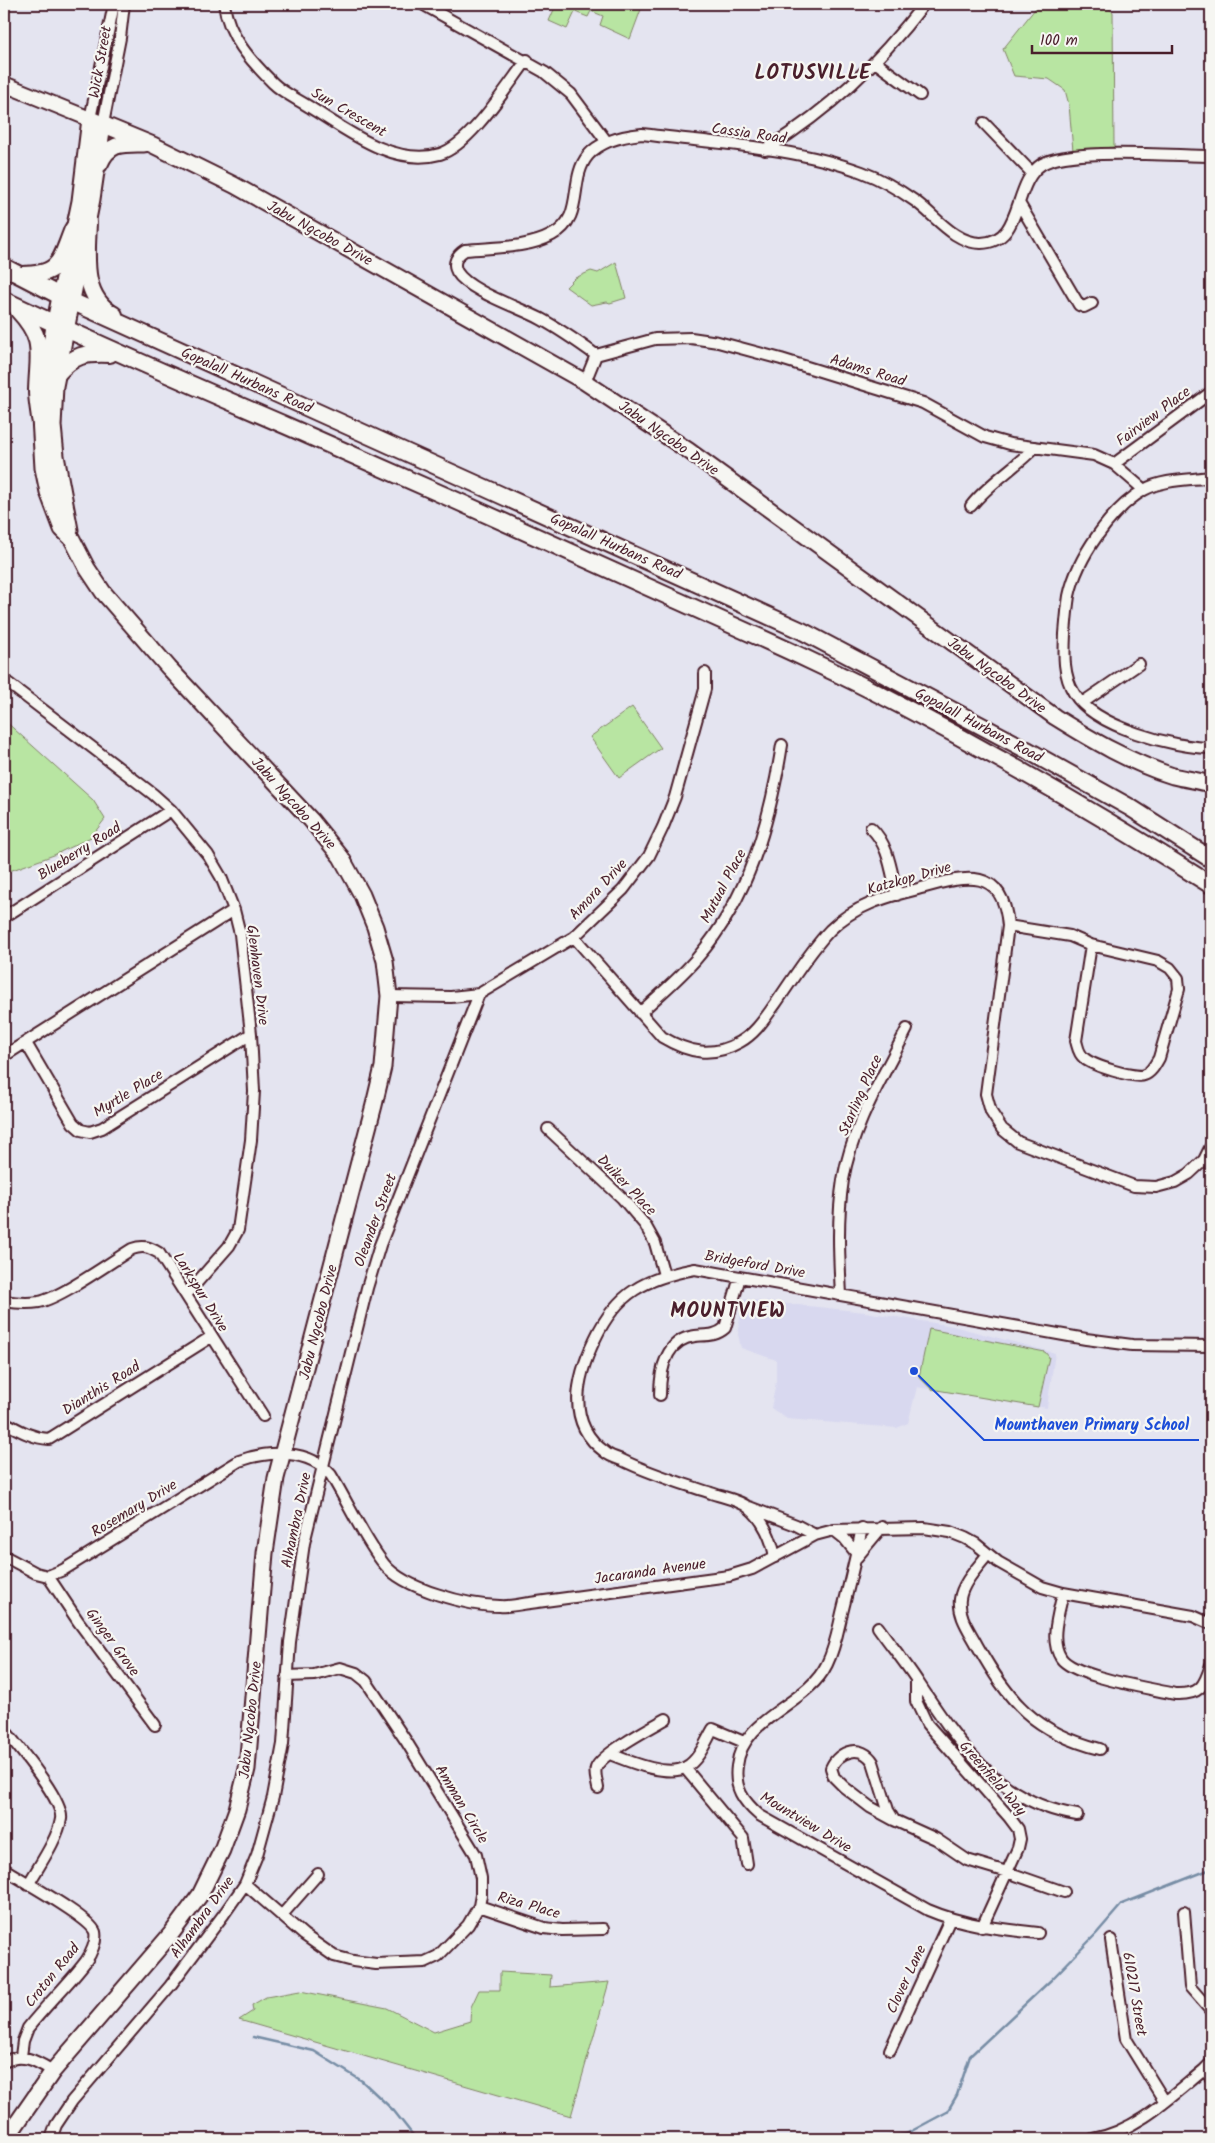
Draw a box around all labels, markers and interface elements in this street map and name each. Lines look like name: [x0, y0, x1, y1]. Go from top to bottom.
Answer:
scale bar: [1032, 22, 1172, 54]
street label: Wick Street: [83, 24, 119, 100]
text: 100 m: [1040, 29, 1078, 53]
district label: LOTUSVILLE: [755, 58, 871, 90]
street label: Sun Crescent: [306, 82, 391, 144]
street label: Cassia Road: [710, 117, 788, 151]
street label: Jabu Ngcobo Drive: [262, 195, 377, 273]
street label: Gopalall Hurbans Road: [177, 341, 317, 421]
street label: Adams Road: [827, 348, 909, 394]
street label: Fairview Place: [1111, 380, 1196, 453]
street label: Jabu Ngcobo Drive: [613, 395, 724, 483]
street label: Gopalall Hurbans Road: [546, 507, 686, 587]
street label: Jabu Ngcobo Drive: [942, 631, 1051, 720]
street label: Gopalall Hurbans Road: [910, 682, 1047, 770]
street label: Jabu Ngcobo Drive: [245, 752, 342, 856]
street label: Blueberry Road: [33, 816, 127, 887]
street label: Mutual Place: [694, 845, 754, 928]
street label: Amora Drive: [564, 853, 634, 926]
street label: Katzkop Drive: [864, 855, 954, 902]
street label: Glenhaven Drive: [239, 924, 275, 1027]
street label: Starling Place: [832, 1051, 890, 1140]
street label: Myrtle Place: [89, 1063, 168, 1124]
street label: Duiker Place: [591, 1149, 662, 1222]
street label: Oleander Street: [348, 1170, 404, 1270]
street label: Bridgeford Drive: [703, 1244, 807, 1286]
street label: Larkspur Drive: [166, 1248, 234, 1337]
street label: Jabu Ngcobo Drive: [293, 1262, 345, 1382]
district label: MOUNTVIEW: [670, 1296, 786, 1328]
street label: Dianthis Road: [58, 1355, 146, 1422]
callout: Mounthaven Primary School: [984, 1409, 1199, 1440]
text: Mounthaven Primary School: [995, 1413, 1190, 1438]
street label: Alhambra Drive: [275, 1470, 319, 1570]
street label: Rosemary Drive: [87, 1473, 182, 1544]
street label: Jacaranda Avenue: [593, 1552, 708, 1592]
street label: Ginger Grove: [79, 1603, 145, 1682]
street label: Jabu Ngcobo Drive: [233, 1660, 269, 1780]
street label: Greenfield Way: [953, 1736, 1033, 1822]
street label: Amman Circle: [428, 1760, 494, 1849]
street label: Mountview Drive: [755, 1786, 856, 1860]
street label: Alhambra Drive: [165, 1871, 241, 1964]
street label: Riza Place: [495, 1886, 563, 1926]
street label: Croton Road: [19, 1938, 87, 2013]
street label: Clover Lane: [880, 1941, 933, 2018]
street label: 610217 Street: [1115, 1950, 1153, 2038]

